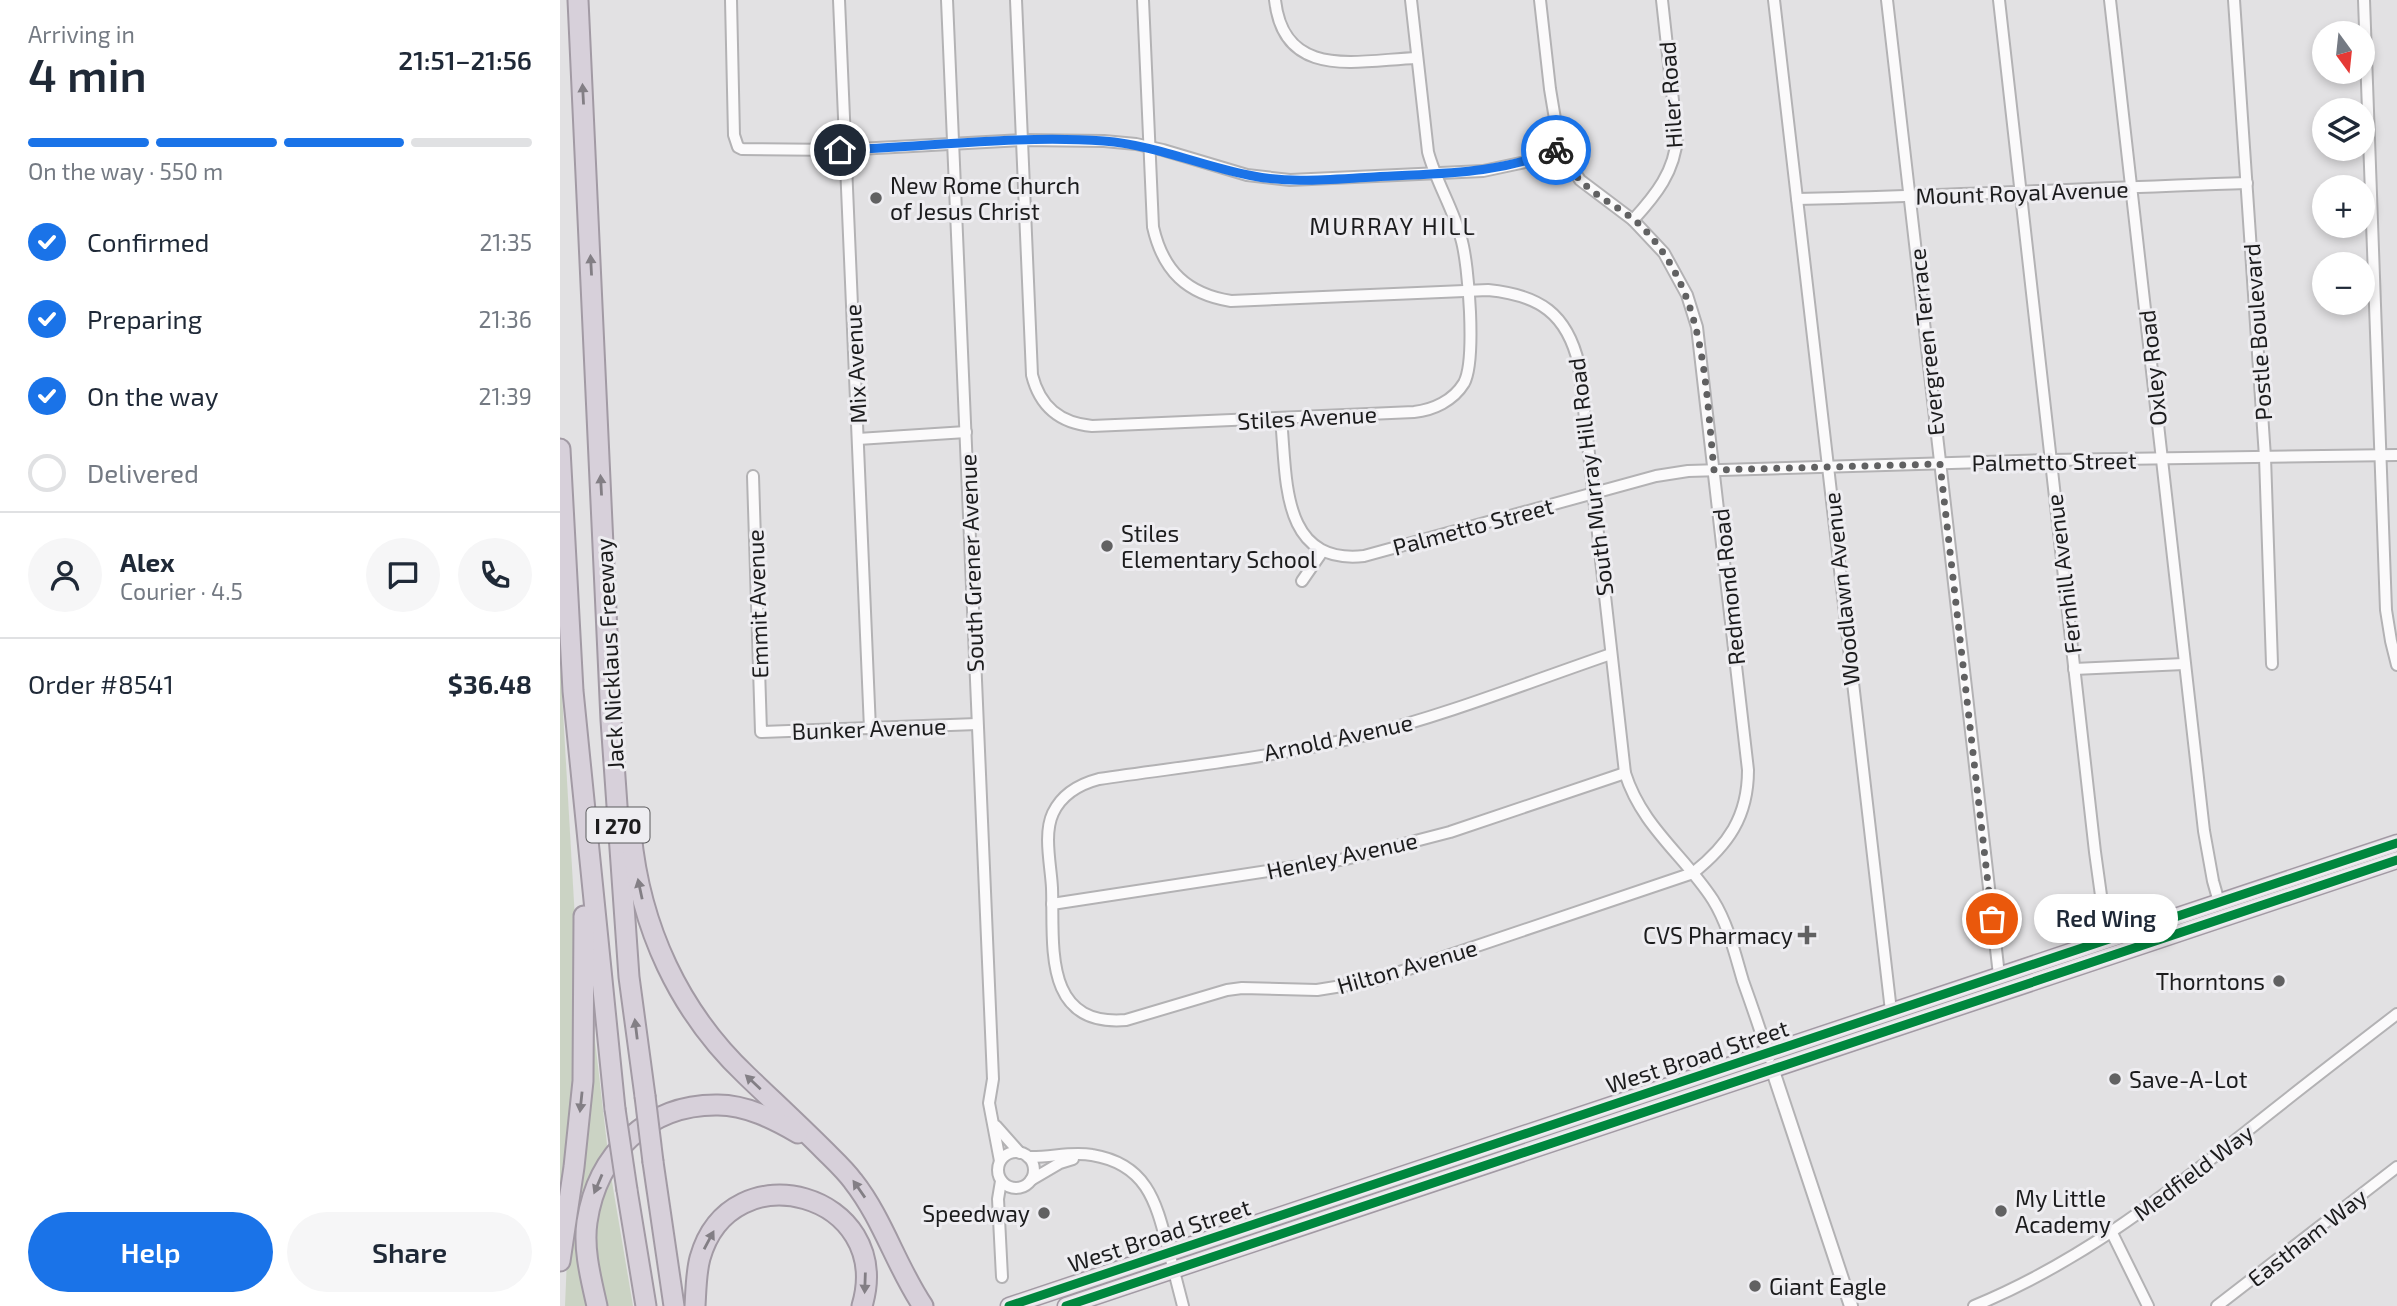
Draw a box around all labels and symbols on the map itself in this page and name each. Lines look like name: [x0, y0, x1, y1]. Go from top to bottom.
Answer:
north arrow: [2312, 21, 2375, 84]
street label: Hiler Road: [1652, 41, 1688, 149]
one-way arrow: [577, 83, 588, 105]
courier: [1521, 115, 1591, 185]
pin: [810, 120, 870, 180]
place label: New Rome Church of Jesus Christ: [890, 171, 1080, 225]
street label: Mount Royal Avenue: [1915, 174, 2129, 210]
marker: New Rome Church of Jesus Christ: [868, 190, 884, 206]
district label: MURRAY HILL: [1309, 211, 1477, 240]
street label: Postle Boulevard: [2237, 242, 2277, 422]
street label: Evergreen Terrace: [1902, 247, 1950, 437]
one-way arrow: [585, 254, 596, 276]
street label: Mix Avenue: [838, 304, 872, 424]
street label: Oxley Road: [2132, 309, 2172, 427]
street label: South Murray Hill Road: [1561, 356, 1619, 598]
street label: Stiles Avenue: [1236, 399, 1378, 435]
street label: Palmetto Street: [1971, 446, 2137, 476]
street label: South Grener Avenue: [953, 453, 989, 673]
one-way arrow: [596, 474, 607, 496]
street label: Palmetto Street: [1390, 491, 1557, 561]
street label: Woodlawn Avenue: [1817, 491, 1865, 687]
street label: Fernhill Avenue: [2039, 493, 2087, 655]
street label: Redmond Road: [1706, 507, 1750, 667]
place label: Stiles Elementary School: [1121, 519, 1317, 573]
street label: Emmit Avenue: [740, 529, 774, 679]
street label: Jack Nicklaus Freeway: [589, 537, 629, 771]
marker: Stiles Elementary School: [1099, 538, 1115, 554]
street label: Arnold Avenue: [1261, 708, 1415, 766]
street label: Bunker Avenue: [791, 711, 947, 745]
road number: I 270: [587, 808, 650, 842]
street label: Henley Avenue: [1264, 825, 1420, 885]
one-way arrow: [635, 878, 646, 900]
pin: [1962, 889, 2022, 949]
callout: Red Wing: [2034, 894, 2178, 944]
place label: CVS Pharmacy: [1643, 921, 1793, 949]
marker: CVS Pharmacy: [1799, 927, 1815, 943]
street label: Hilton Avenue: [1334, 933, 1480, 999]
place label: Thorntons: [2156, 967, 2265, 995]
marker: Thorntons: [2271, 973, 2287, 989]
street label: West Broad Street: [1602, 1013, 1792, 1099]
one-way arrow: [631, 1018, 642, 1040]
place label: Save-A-Lot: [2129, 1065, 2248, 1093]
marker: Save-A-Lot: [2107, 1071, 2123, 1087]
one-way arrow: [745, 1074, 762, 1090]
one-way arrow: [575, 1091, 586, 1113]
street label: Medfield Way: [2127, 1118, 2259, 1226]
one-way arrow: [592, 1174, 603, 1195]
one-way arrow: [852, 1180, 866, 1198]
street label: Eastham Way: [2242, 1182, 2372, 1292]
place label: My Little Academy: [2015, 1184, 2111, 1238]
street label: West Broad Street: [1064, 1192, 1254, 1278]
place label: Speedway: [922, 1199, 1030, 1227]
marker: My Little Academy: [1993, 1203, 2009, 1219]
marker: Speedway: [1036, 1205, 1052, 1221]
one-way arrow: [703, 1230, 715, 1250]
one-way arrow: [860, 1272, 871, 1294]
place label: Giant Eagle: [1769, 1272, 1887, 1300]
marker: Giant Eagle: [1747, 1278, 1763, 1294]

